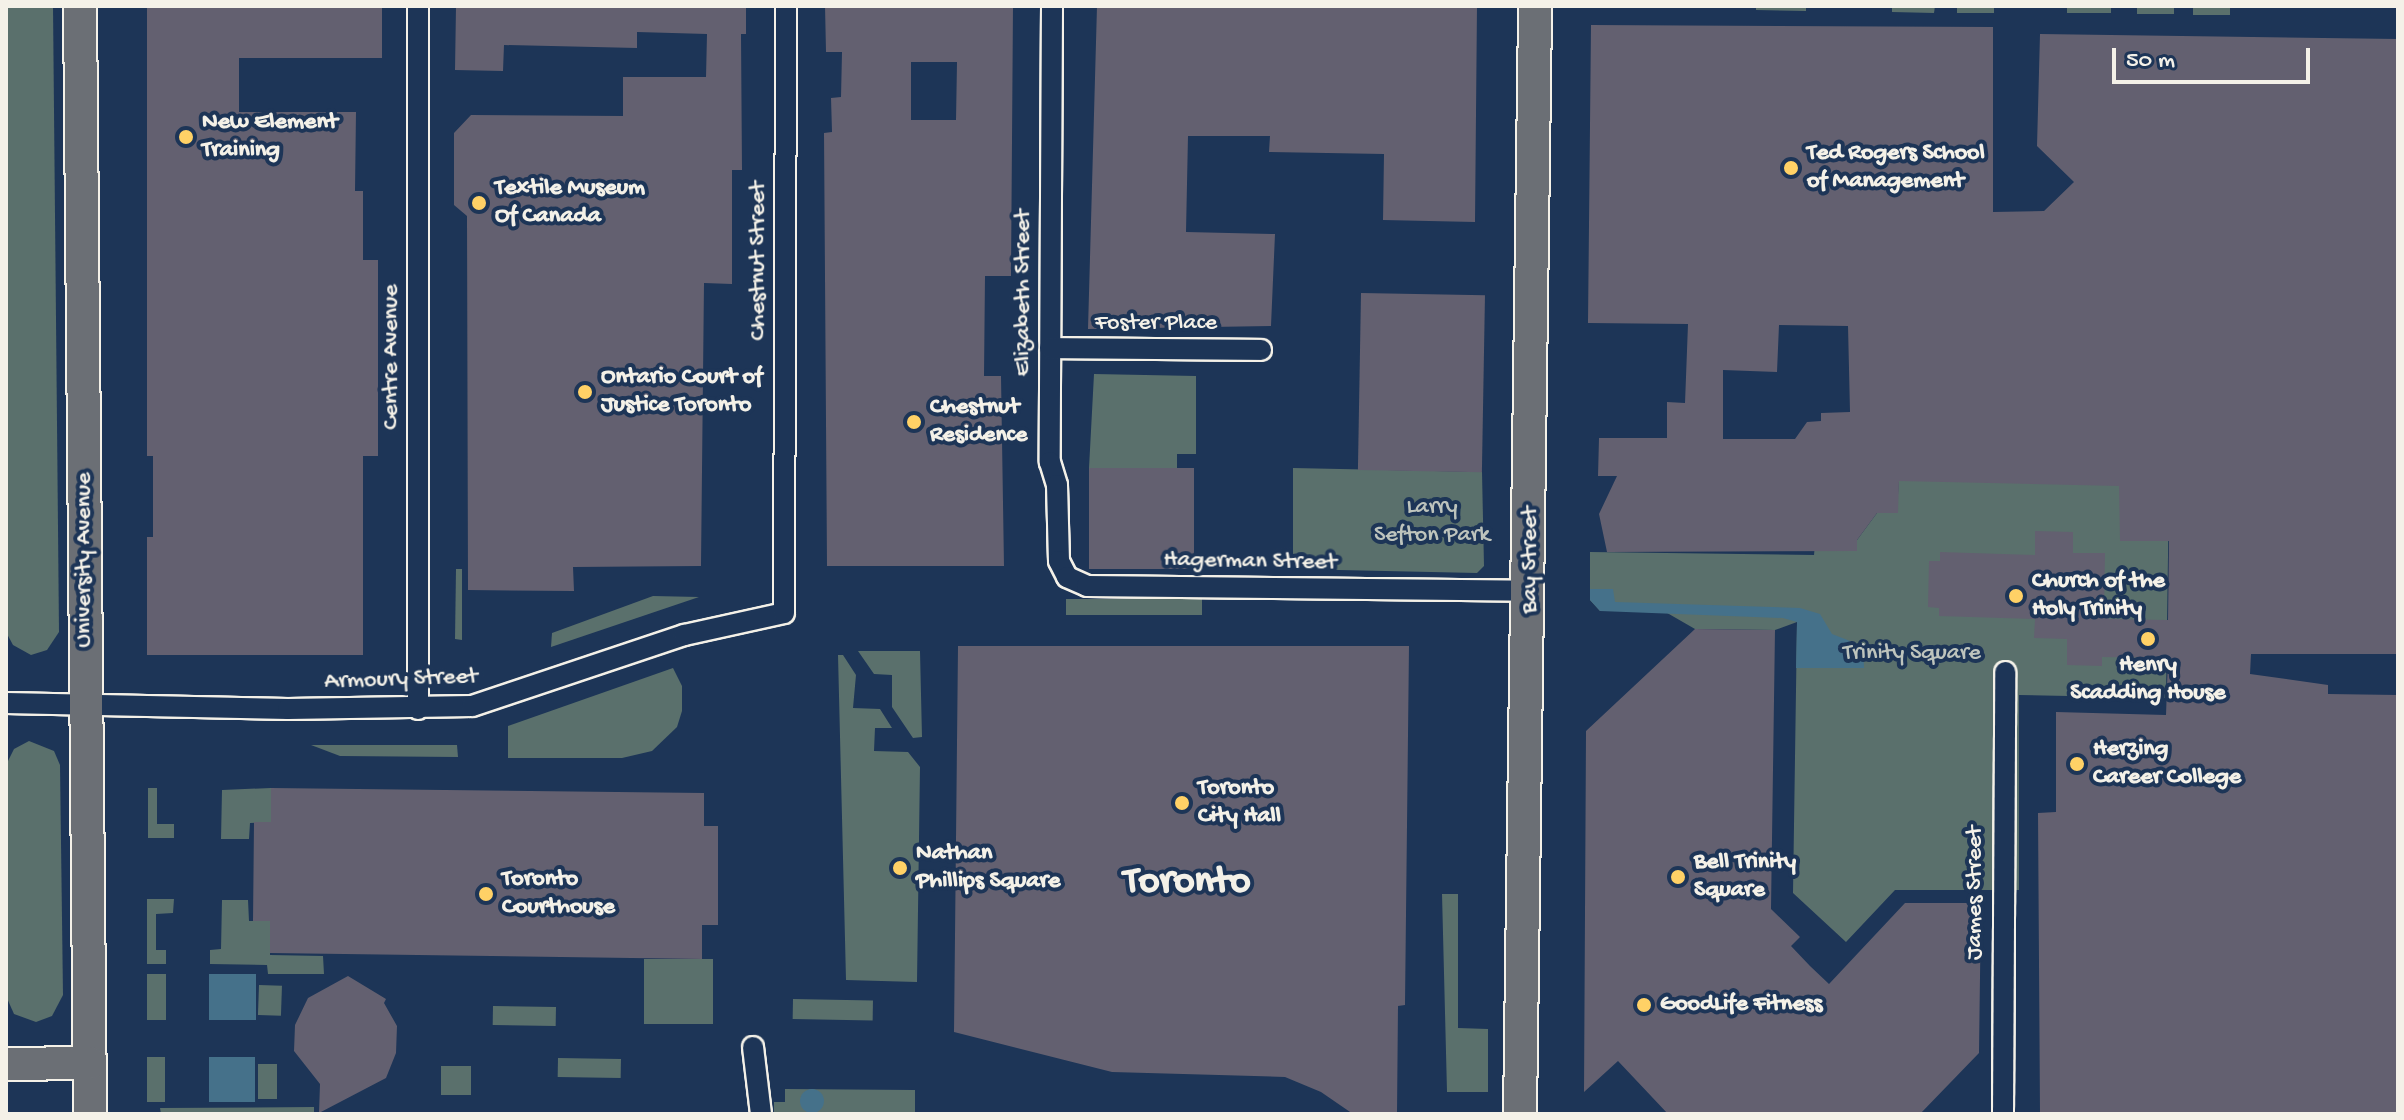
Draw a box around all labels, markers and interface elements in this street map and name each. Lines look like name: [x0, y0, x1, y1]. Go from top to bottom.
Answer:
scale bar: [2116, 32, 2314, 82]
text: 50 m: [2126, 47, 2175, 76]
place label: New Element Training: [202, 109, 338, 165]
marker: New Element Training: [177, 128, 195, 146]
place label: Ted Rogers School of Management: [1807, 140, 1985, 196]
marker: Ted Rogers School of Management: [1782, 159, 1800, 177]
place label: Textile Museum Of Canada: [495, 175, 645, 231]
street label: Chestnut Street: [745, 181, 773, 341]
marker: Textile Museum Of Canada: [470, 194, 488, 212]
street label: Elizabeth Street: [1010, 210, 1038, 376]
street label: Centre Avenue: [378, 284, 406, 430]
street label: Foster Place: [1095, 310, 1217, 338]
place label: Ontario Court of Justice Toronto: [601, 364, 762, 420]
marker: Ontario Court of Justice Toronto: [576, 383, 594, 401]
place label: Chestnut Residence: [930, 394, 1027, 450]
marker: Chestnut Residence: [905, 413, 923, 431]
street label: University Avenue: [71, 472, 99, 648]
park label: Larry Sefton Park: [1374, 494, 1490, 550]
street label: Bay Street: [1517, 506, 1545, 614]
street label: Hagerman Street: [1163, 546, 1337, 578]
place label: Church of the Holy Trinity: [2032, 568, 2165, 624]
marker: Church of the Holy Trinity: [2007, 587, 2025, 605]
marker: Henry Scadding House: [2139, 630, 2157, 648]
park label: Trinity Square: [1843, 640, 1981, 668]
place label: Henry Scadding House: [2070, 652, 2226, 708]
street label: Armoury Street: [324, 663, 478, 697]
place label: Herzing Career College: [2093, 736, 2241, 792]
marker: Herzing Career College: [2068, 755, 2086, 773]
place label: Toronto City Hall: [1198, 775, 1281, 831]
marker: Toronto City Hall: [1173, 794, 1191, 812]
street label: James Street: [1962, 826, 1990, 960]
place label: Nathan Phillips Square: [916, 840, 1060, 896]
place label: Bell Trinity Square: [1694, 849, 1796, 905]
marker: Nathan Phillips Square: [891, 859, 909, 877]
district label: Toronto: [1123, 859, 1251, 907]
place label: Toronto Courthouse: [502, 866, 615, 922]
marker: Bell Trinity Square: [1669, 868, 1687, 886]
marker: Toronto Courthouse: [477, 885, 495, 903]
place label: GoodLife Fitness: [1660, 991, 1822, 1019]
marker: GoodLife Fitness: [1635, 996, 1653, 1014]

